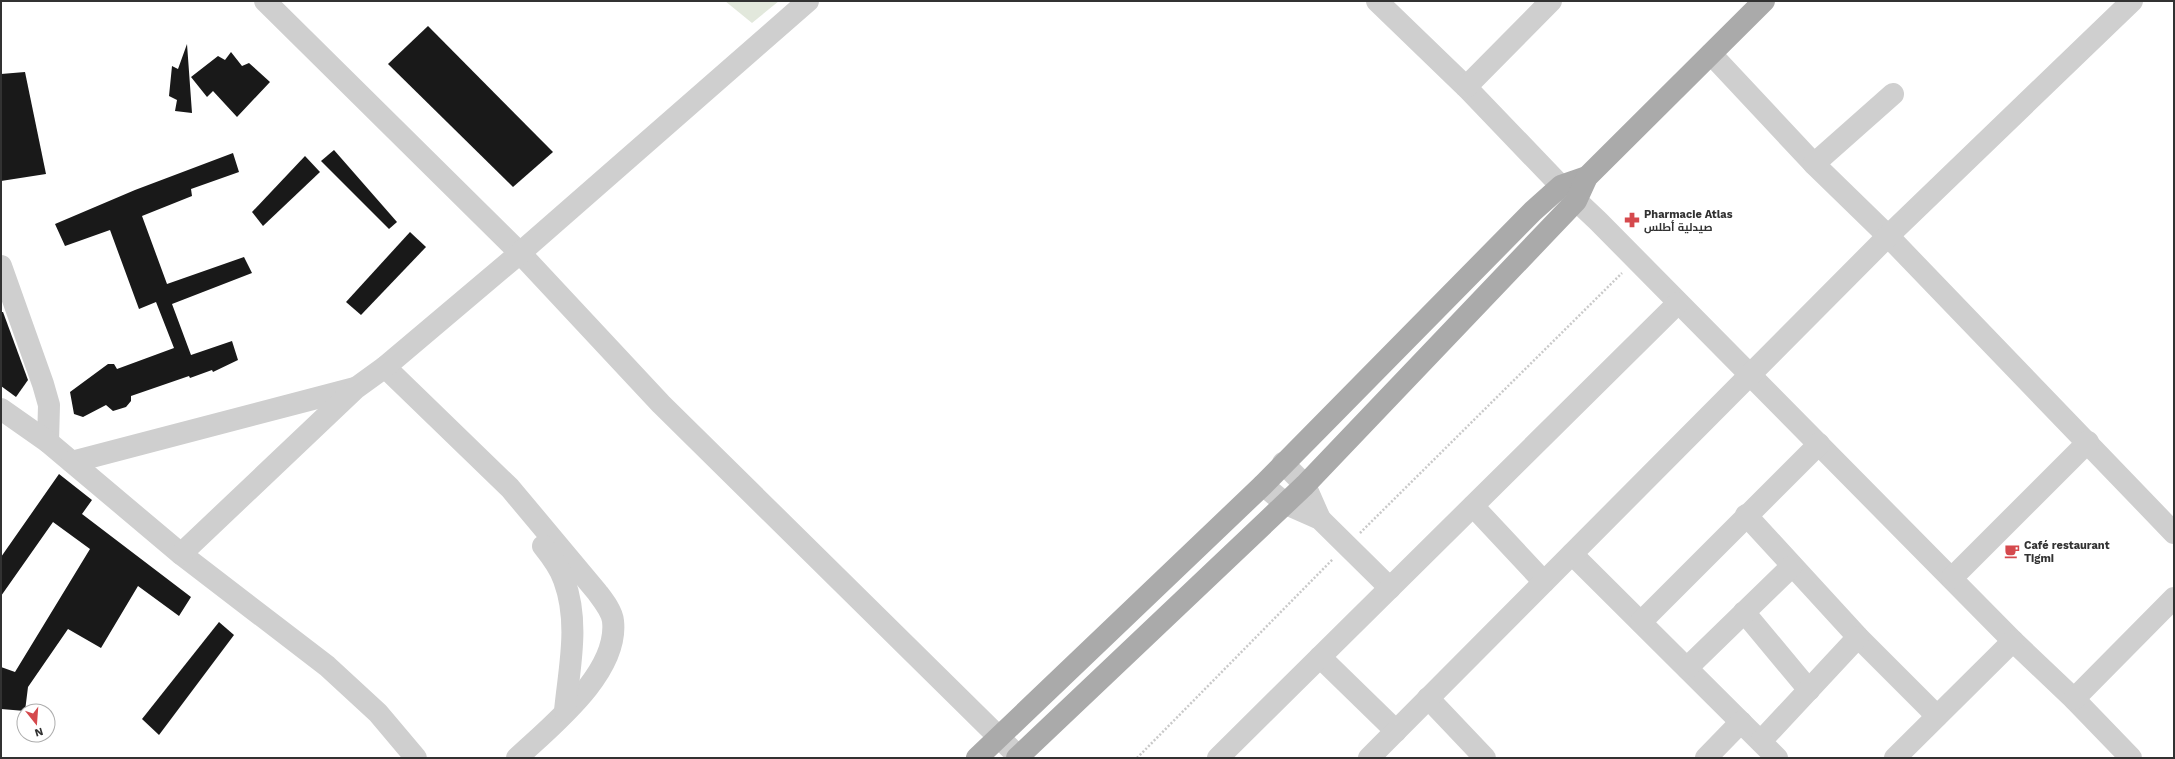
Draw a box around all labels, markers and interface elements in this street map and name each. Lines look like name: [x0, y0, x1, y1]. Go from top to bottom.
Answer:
place label: Pharmacie Atlas صيدلية أطلس: [1644, 208, 1733, 234]
pharmacy icon: Pharmacie Atlas صيدلية أطلس: [1623, 211, 1641, 229]
place label: Café restaurant Tigmi: [2024, 539, 2110, 565]
cafe icon: Café restaurant Tigmi: [2003, 542, 2021, 560]
north arrow: [16, 703, 56, 743]
text: N: [33, 725, 45, 739]

